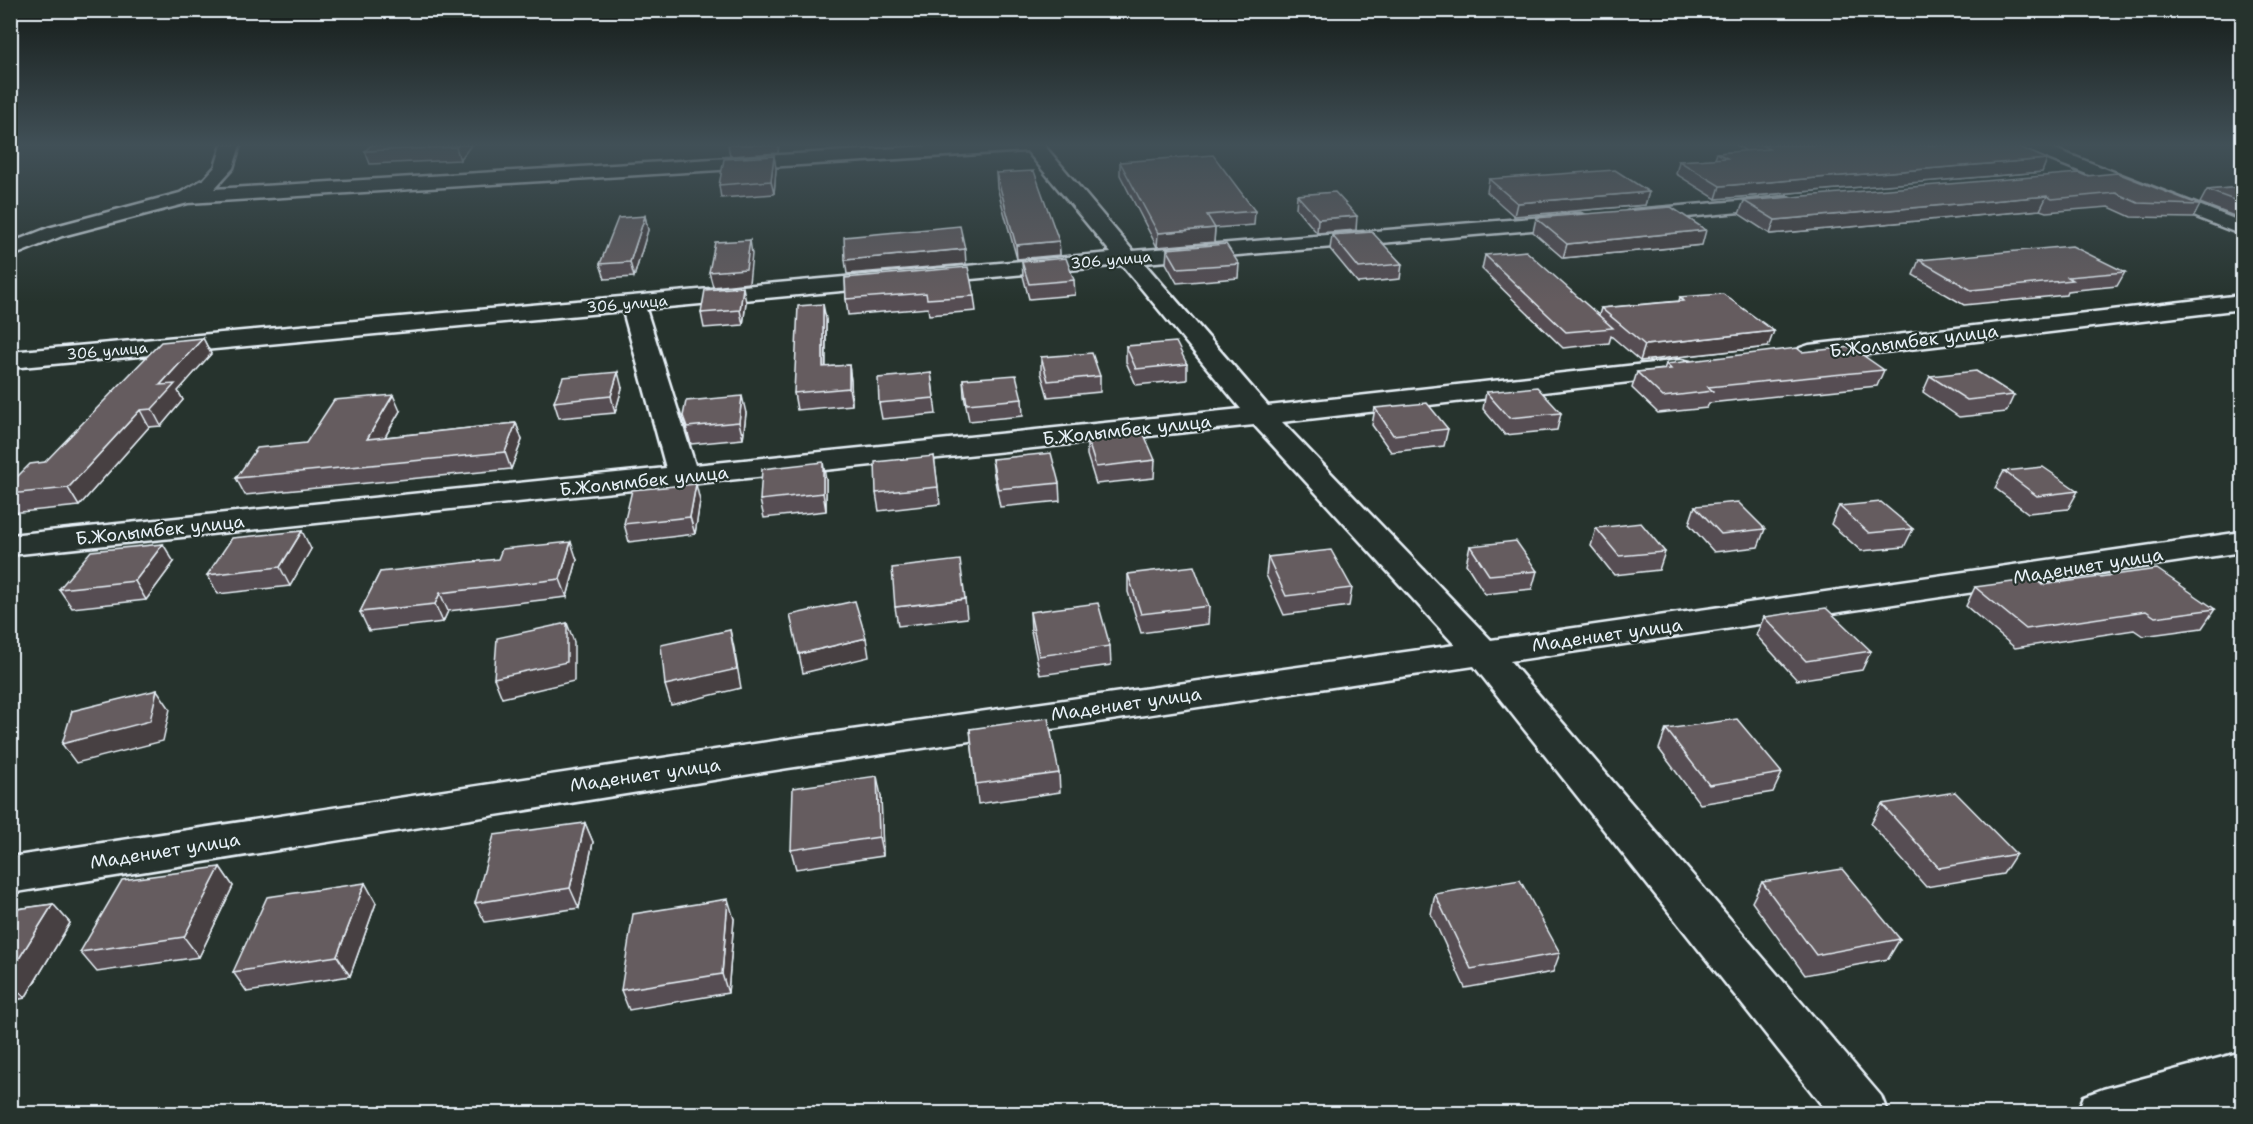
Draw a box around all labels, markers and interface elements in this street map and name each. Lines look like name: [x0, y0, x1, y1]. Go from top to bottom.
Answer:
street label: 306 улица: [1070, 246, 1153, 274]
street label: 306 улица: [586, 290, 669, 318]
street label: Б.Жолымбек улица: [1828, 319, 2000, 363]
street label: 306 улица: [66, 337, 149, 365]
street label: Б.Жолымбек улица: [1041, 409, 1213, 451]
street label: Б.Жолымбек улица: [558, 460, 730, 502]
street label: Б.Жолымбек улица: [74, 509, 246, 551]
street label: Мадениет улица: [2011, 542, 2165, 590]
street label: Мадениет улица: [1530, 613, 1684, 657]
street label: Мадениет улица: [1049, 682, 1203, 726]
street label: Мадениет улица: [568, 753, 722, 797]
street label: Мадениет улица: [88, 827, 242, 875]

